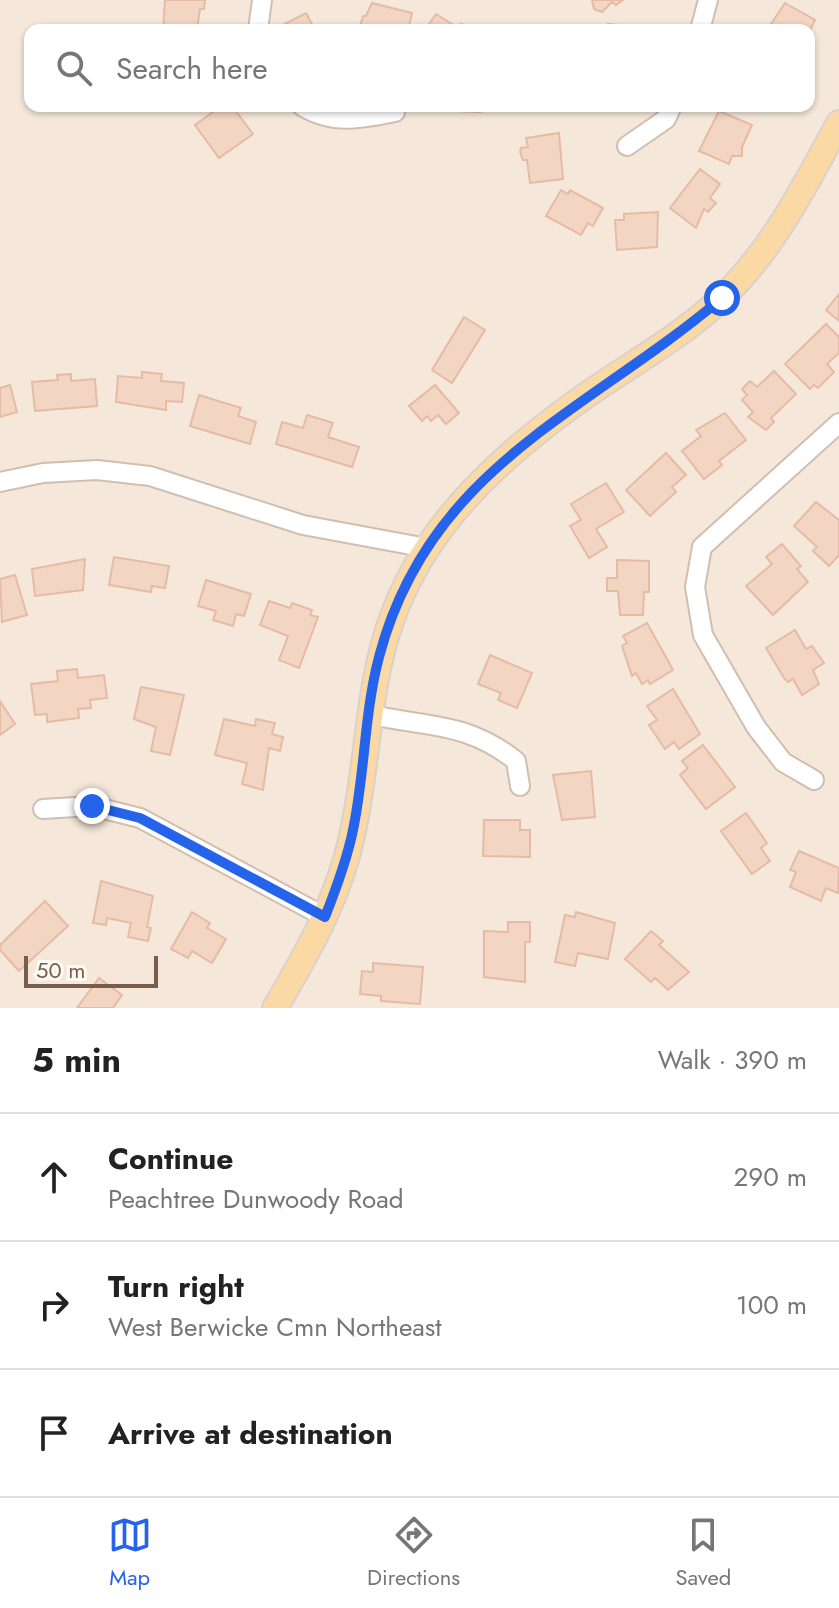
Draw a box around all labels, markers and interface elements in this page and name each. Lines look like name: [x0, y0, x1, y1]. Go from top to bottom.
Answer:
search box: [24, 24, 815, 112]
icon: search: [52, 46, 96, 90]
text: Search here: [116, 47, 268, 90]
route start: [704, 280, 740, 316]
route end: [74, 788, 110, 824]
scale bar: [24, 952, 158, 988]
text: 50 m: [36, 954, 85, 986]
text: 5 min: [32, 1036, 121, 1085]
text: Walk · 390 m: [658, 1041, 807, 1079]
text: Continue: [108, 1137, 234, 1180]
icon: ahead: [32, 1155, 76, 1199]
text: 290 m: [734, 1158, 807, 1196]
text: Peachtree Dunwoody Road: [108, 1180, 403, 1218]
text: Turn right: [108, 1265, 244, 1308]
icon: right: [32, 1283, 76, 1327]
text: 100 m: [736, 1286, 807, 1324]
text: West Berwicke Cmn Northeast: [108, 1308, 442, 1346]
icon: arrive: [32, 1411, 76, 1455]
text: Arrive at destination: [108, 1412, 393, 1455]
tab: Map: [108, 1513, 152, 1593]
tab: Directions: [367, 1513, 460, 1593]
tab: Saved: [676, 1513, 731, 1593]

